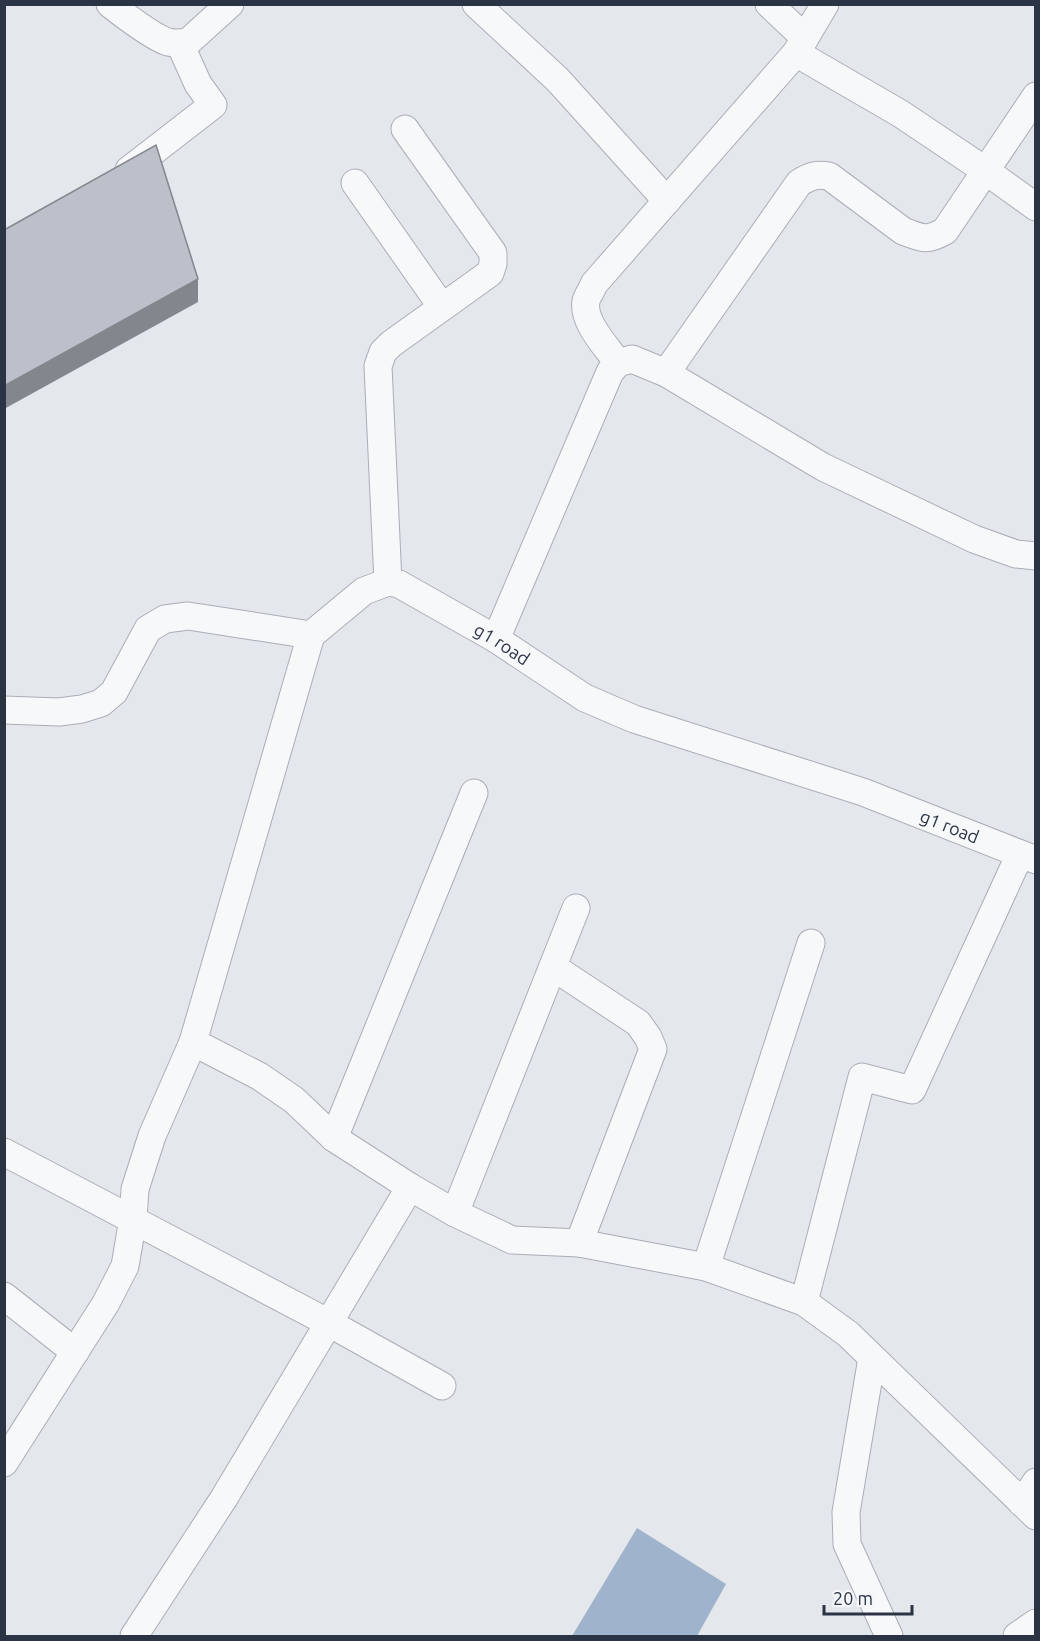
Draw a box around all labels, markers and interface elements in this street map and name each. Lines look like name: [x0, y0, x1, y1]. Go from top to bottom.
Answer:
street label: g1 road: [471, 619, 534, 669]
street label: g1 road: [917, 805, 982, 847]
scale bar: [824, 1578, 912, 1616]
text: 20 m: [833, 1588, 873, 1608]

